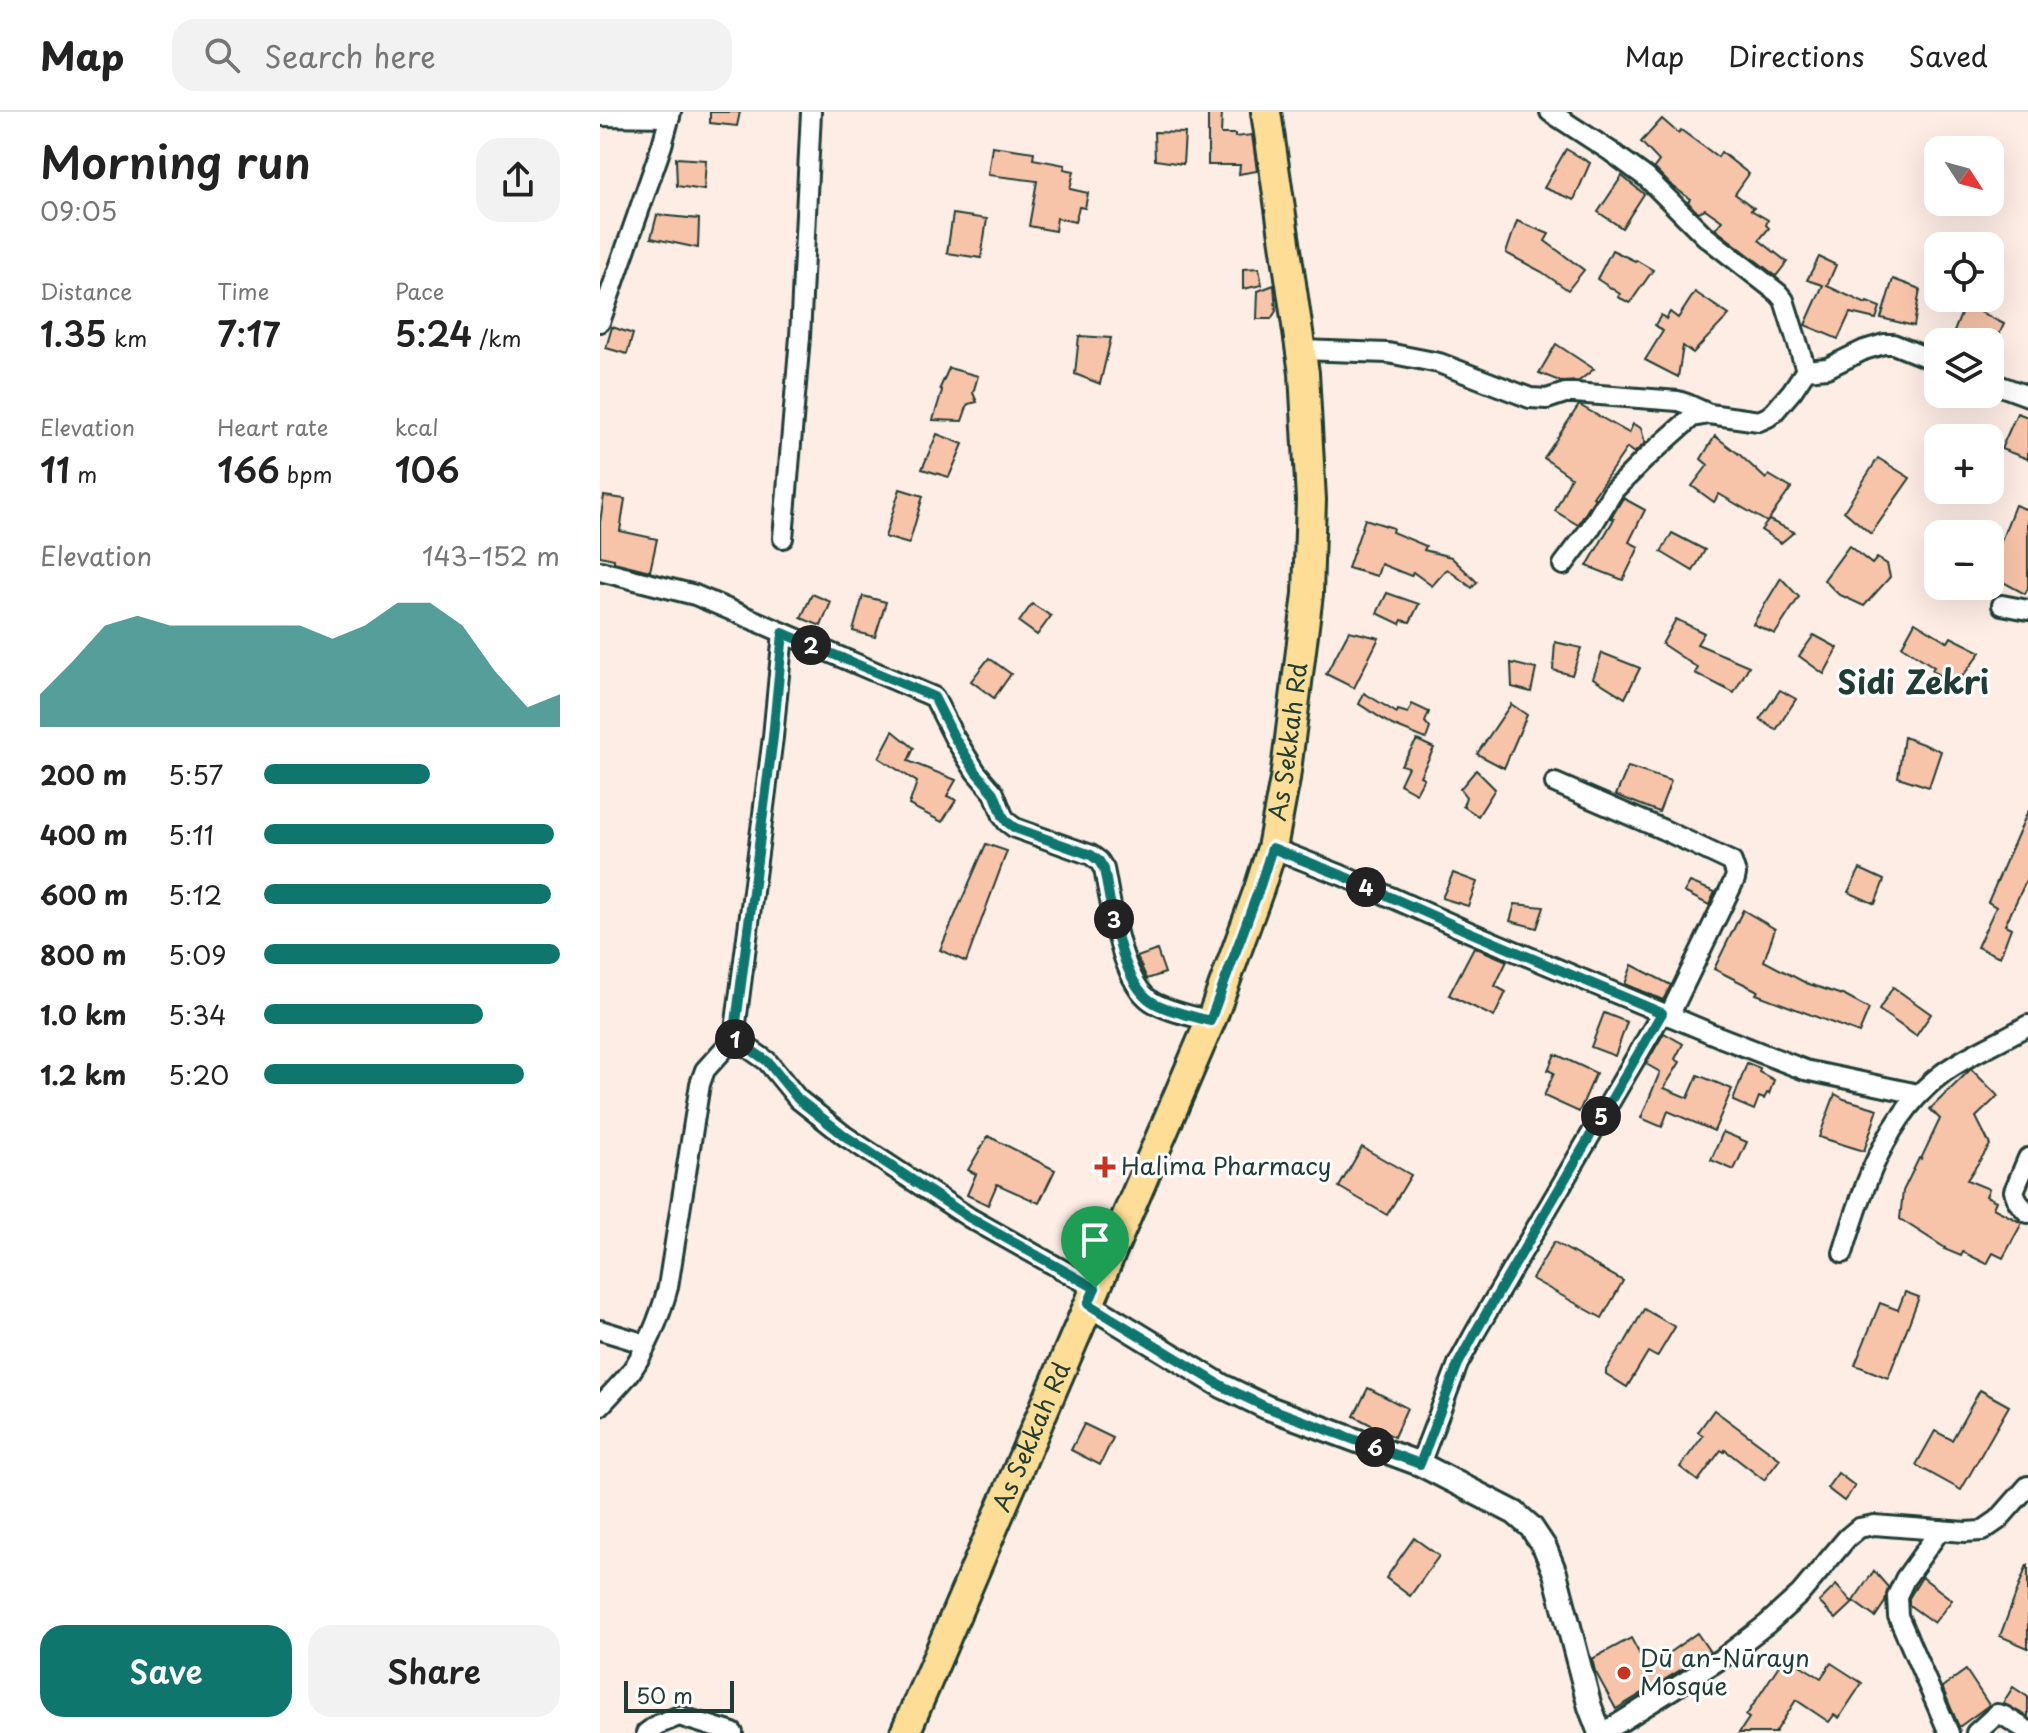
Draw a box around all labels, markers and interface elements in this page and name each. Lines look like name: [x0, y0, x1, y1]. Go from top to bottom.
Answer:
search box: [172, 19, 732, 91]
text: Map: [40, 27, 124, 84]
icon: search: [200, 33, 244, 77]
text: Search here: [264, 33, 436, 78]
text: Map: [1625, 34, 1684, 77]
text: Directions: [1728, 34, 1865, 77]
text: Saved: [1909, 34, 1988, 77]
text: Morning run: [40, 128, 311, 194]
north arrow: [1924, 136, 2004, 216]
map controls: [1924, 136, 2004, 600]
button: share: [476, 138, 560, 222]
text: 09:05: [40, 191, 117, 230]
button: locate: [1924, 232, 2004, 312]
text: Distance: [40, 274, 132, 307]
text: Time: [217, 274, 269, 307]
text: Pace: [395, 274, 444, 307]
text: 1.35: [40, 307, 107, 359]
text: 7:17: [217, 307, 281, 359]
text: 5:24: [395, 307, 472, 359]
text: km: [107, 321, 147, 354]
text: /km: [472, 321, 521, 354]
button: layers: [1924, 328, 2004, 408]
text: Elevation: [40, 410, 135, 443]
text: Heart rate: [217, 410, 328, 443]
text: kcal: [395, 410, 439, 443]
button: +: [1924, 424, 2004, 504]
text: 11: [40, 443, 70, 495]
text: 166: [217, 443, 280, 495]
text: 106: [395, 443, 460, 495]
text: m: [70, 457, 97, 490]
text: bpm: [280, 457, 332, 490]
button: −: [1924, 520, 2004, 600]
text: Elevation: [40, 536, 152, 575]
text: 143–152 m: [422, 536, 560, 575]
pin: 2: [791, 625, 831, 665]
text: 2: [803, 628, 819, 661]
district label: Sidi Zekri: [1837, 657, 1989, 705]
street label: As Sekkah Rd: [1258, 660, 1315, 824]
text: 200 m: [40, 755, 127, 794]
text: 5:57: [168, 755, 223, 794]
text: 400 m: [40, 815, 128, 854]
text: 5:11: [168, 815, 214, 854]
pin: 4: [1346, 867, 1386, 907]
text: 4: [1359, 870, 1373, 903]
text: 600 m: [40, 875, 128, 914]
text: 5:12: [168, 875, 222, 914]
pin: 3: [1094, 899, 1134, 939]
text: 3: [1107, 902, 1121, 935]
text: 800 m: [40, 935, 127, 974]
text: 5:09: [168, 935, 226, 974]
text: 1.0 km: [40, 995, 127, 1034]
text: 5:34: [168, 995, 227, 1034]
pin: 1: [715, 1019, 755, 1059]
text: 1: [730, 1022, 740, 1055]
text: 1.2 km: [40, 1055, 126, 1094]
text: 5:20: [168, 1055, 229, 1094]
pin: 5: [1581, 1096, 1621, 1136]
text: 5: [1594, 1099, 1608, 1132]
place label: Halima Pharmacy: [1121, 1147, 1331, 1183]
marker: Halima Pharmacy: [1096, 1158, 1114, 1176]
pin: [1061, 1206, 1129, 1288]
icon: arrive: [1073, 1218, 1117, 1262]
street label: As Sekkah Rd: [982, 1356, 1078, 1517]
pin: 6: [1355, 1427, 1395, 1467]
text: 6: [1367, 1430, 1383, 1463]
button: Save: [40, 1625, 292, 1717]
button: Share: [308, 1625, 560, 1717]
place label: Ḏū an-Nūrayn Mosque: [1640, 1639, 1810, 1703]
marker: Ḏū an-Nūrayn Mosque: [1615, 1664, 1633, 1682]
scale bar: [624, 1677, 734, 1713]
text: 50 m: [636, 1678, 693, 1711]

